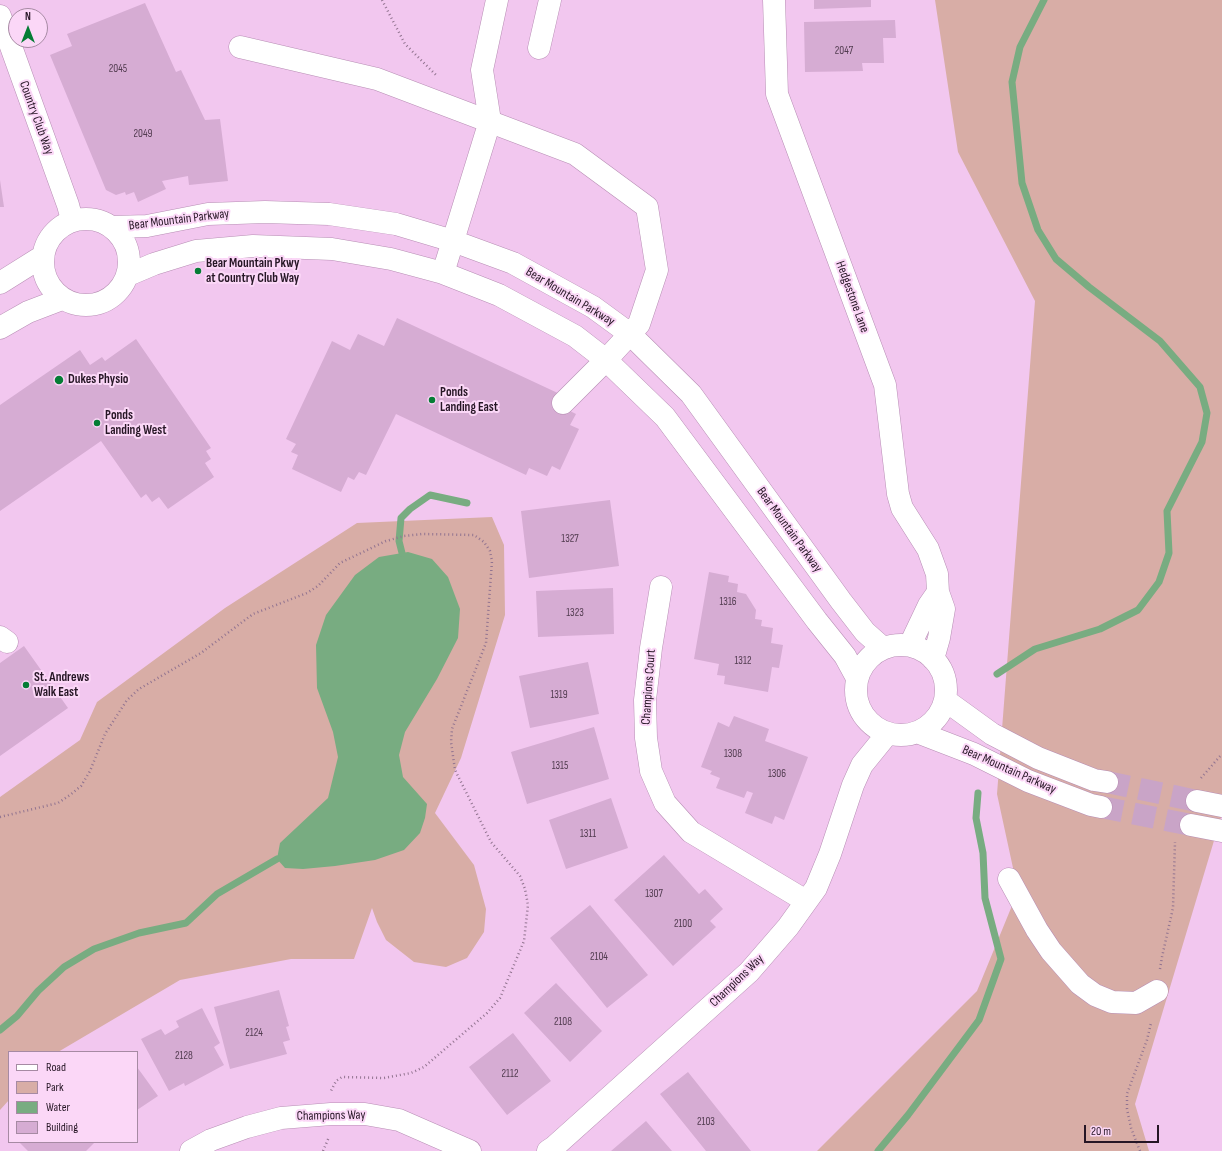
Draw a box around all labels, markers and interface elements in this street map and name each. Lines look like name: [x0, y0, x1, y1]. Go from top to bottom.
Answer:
north arrow: [8, 8, 48, 48]
text: N: [25, 10, 31, 23]
house number: 2047: [835, 44, 853, 58]
house number: 2045: [109, 62, 127, 76]
street label: Country Club Way: [15, 79, 57, 157]
house number: 2049: [134, 127, 152, 141]
street label: Bear Mountain Parkway: [128, 206, 230, 234]
place label: Bear Mountain Pkwy at Country Club Way: [206, 256, 299, 287]
street label: Hedgestone Lane: [832, 259, 872, 335]
street label: Bear Mountain Parkway: [523, 264, 617, 330]
marker: Bear Mountain Pkwy at Country Club Way: [193, 266, 203, 276]
place label: Dukes Physio: [68, 372, 129, 388]
marker: Dukes Physio: [53, 374, 65, 386]
place label: Ponds Landing East: [440, 385, 498, 416]
marker: Ponds Landing East: [427, 395, 437, 405]
place label: Ponds Landing West: [105, 408, 167, 439]
marker: Ponds Landing West: [92, 418, 102, 428]
street label: Bear Mountain Parkway: [753, 485, 825, 575]
house number: 1327: [561, 532, 579, 546]
house number: 1316: [719, 595, 737, 609]
house number: 1323: [566, 606, 584, 620]
street label: Champions Court: [639, 649, 659, 725]
house number: 1312: [735, 654, 751, 668]
place label: St. Andrews Walk East: [34, 670, 89, 701]
marker: St. Andrews Walk East: [21, 680, 31, 690]
house number: 1319: [550, 688, 568, 702]
street label: Bear Mountain Parkway: [960, 742, 1058, 798]
house number: 1308: [724, 747, 742, 761]
house number: 1315: [552, 759, 568, 773]
house number: 1306: [768, 767, 786, 781]
house number: 1311: [580, 827, 596, 841]
house number: 1307: [645, 887, 663, 901]
house number: 2100: [674, 917, 692, 931]
house number: 2104: [590, 950, 608, 964]
street label: Champions Way: [707, 952, 767, 1010]
house number: 2108: [554, 1015, 572, 1029]
house number: 2124: [245, 1026, 263, 1040]
house number: 2128: [175, 1049, 193, 1063]
legend: [8, 1051, 138, 1143]
text: Road: [46, 1060, 66, 1075]
house number: 2112: [502, 1067, 518, 1081]
text: Park: [46, 1080, 64, 1095]
text: Water: [46, 1100, 70, 1115]
street label: Champions Way: [296, 1108, 366, 1124]
house number: 2103: [697, 1115, 715, 1129]
scale bar: [1086, 1117, 1161, 1143]
text: Building: [46, 1120, 78, 1135]
text: 20 m: [1091, 1124, 1111, 1139]

